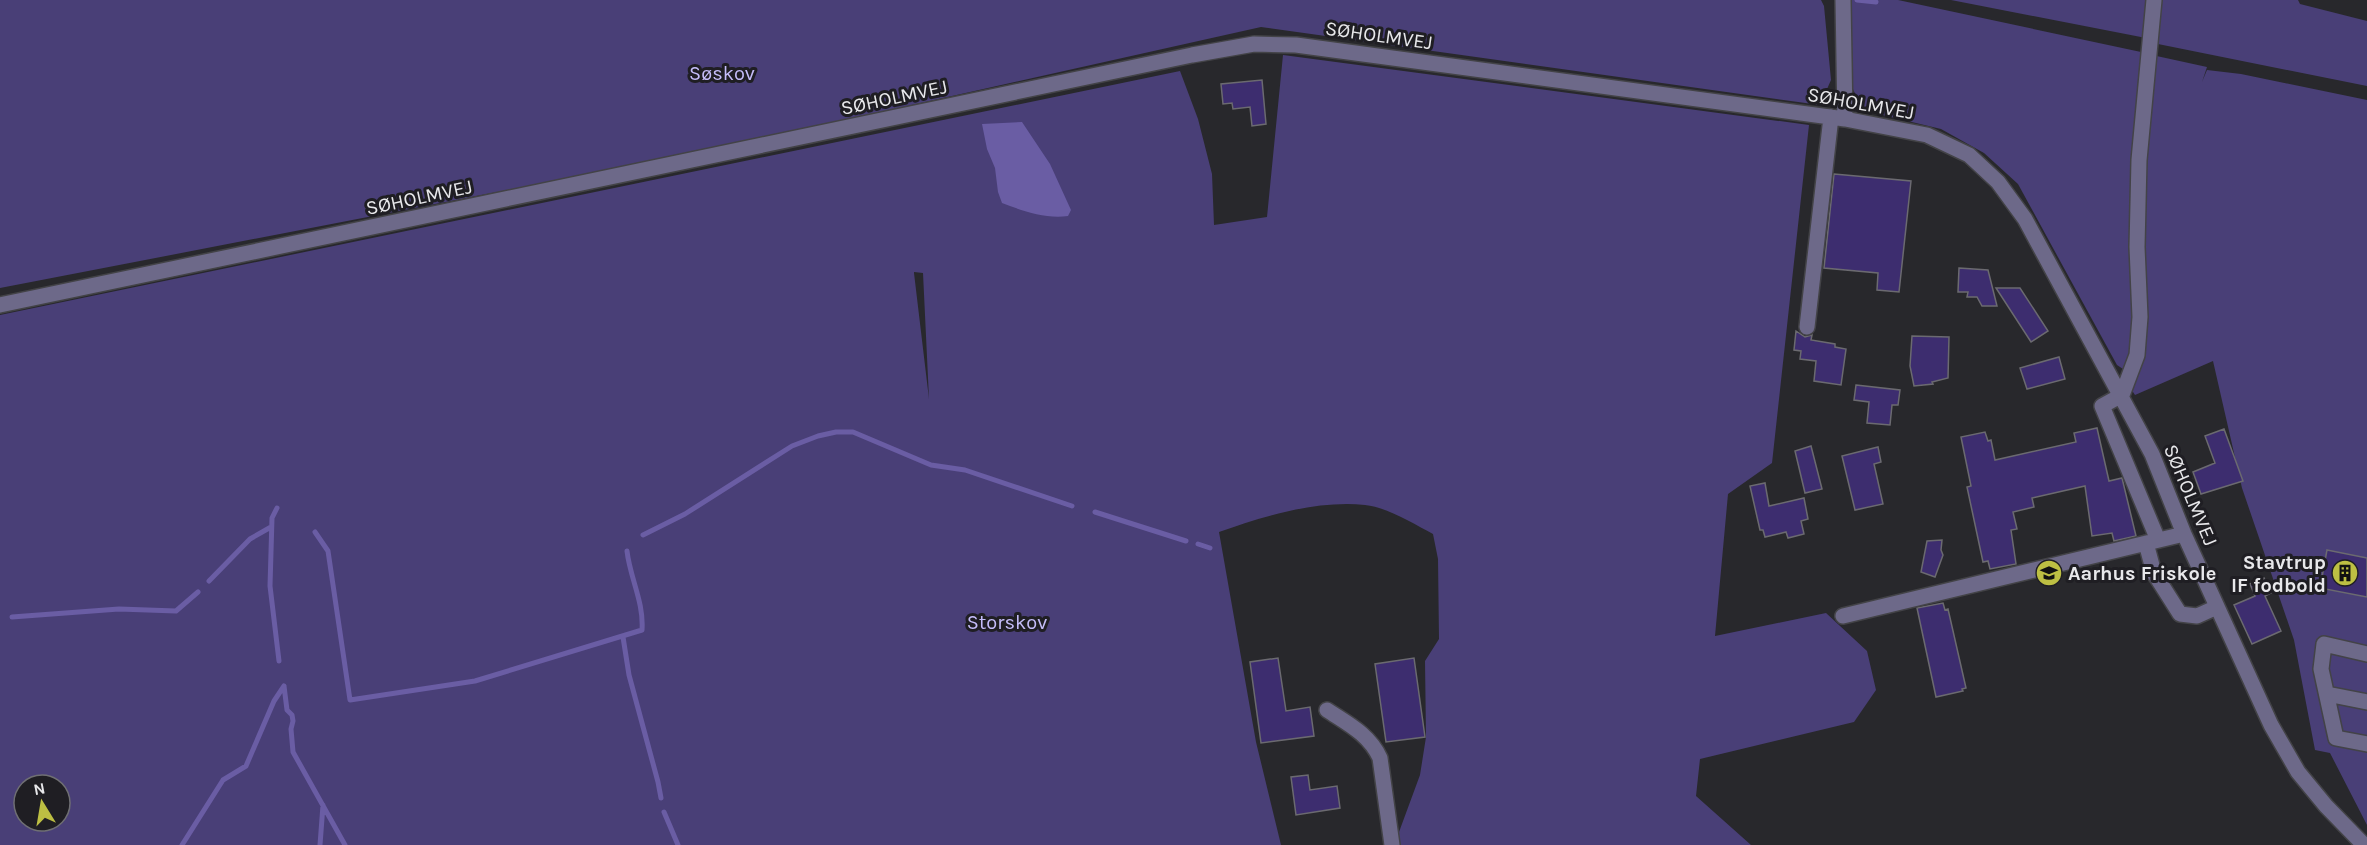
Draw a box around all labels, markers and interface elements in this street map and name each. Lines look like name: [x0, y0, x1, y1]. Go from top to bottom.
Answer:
street label: SØHOLMVEJ: [1324, 17, 1434, 54]
park label: Søskov: [689, 62, 755, 85]
street label: SØHOLMVEJ: [839, 75, 949, 120]
street label: SØHOLMVEJ: [1806, 83, 1916, 124]
street label: SØHOLMVEJ: [364, 175, 474, 220]
street label: SØHOLMVEJ: [2159, 441, 2222, 549]
place label: Stavtrup IF fodbold: [2231, 551, 2326, 597]
school or university icon: Aarhus Friskole: [2034, 558, 2064, 588]
building icon: Stavtrup IF fodbold: [2330, 558, 2360, 588]
place label: Aarhus Friskole: [2068, 562, 2216, 585]
park label: Storskov: [967, 611, 1047, 634]
north arrow: [12, 773, 72, 833]
text: N: [32, 778, 47, 799]

